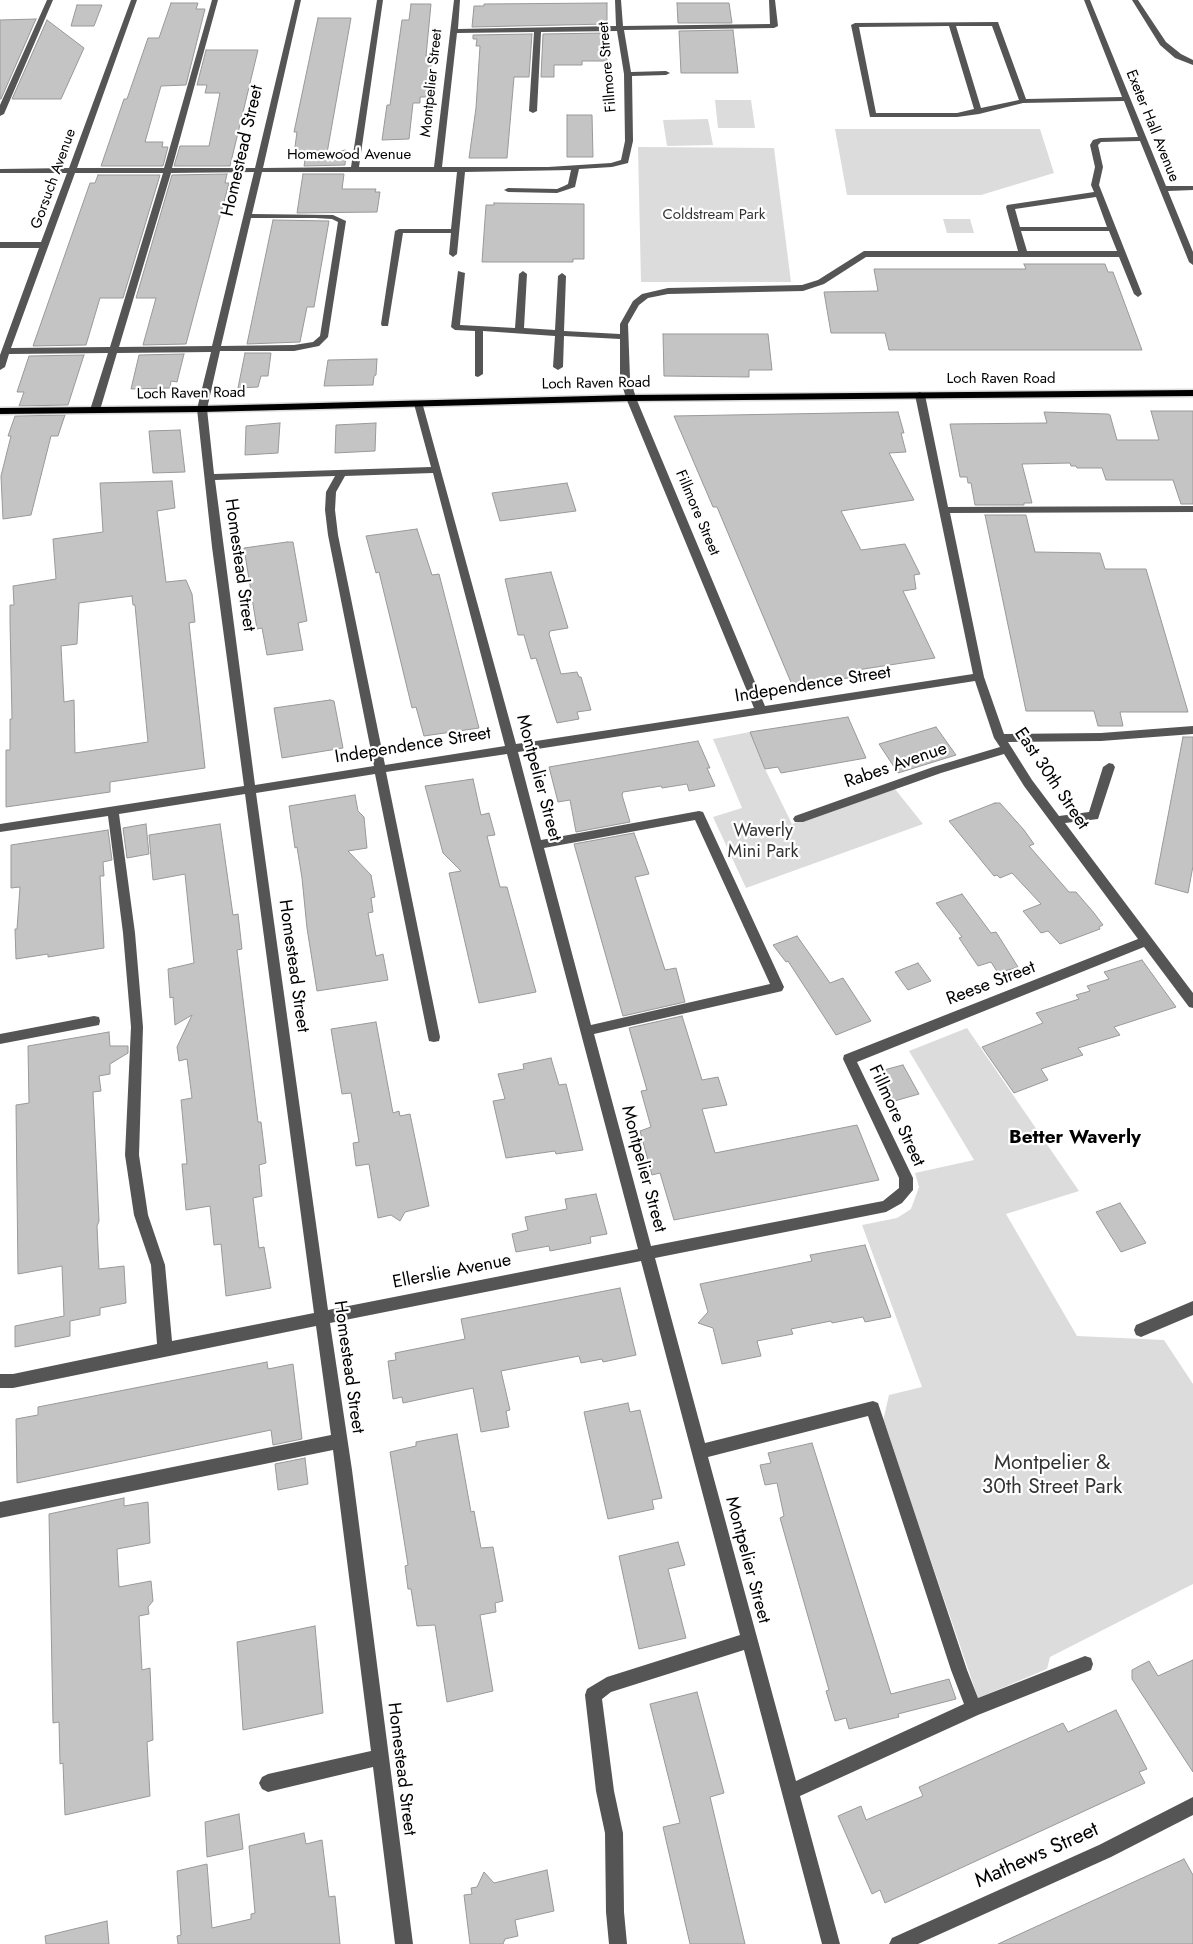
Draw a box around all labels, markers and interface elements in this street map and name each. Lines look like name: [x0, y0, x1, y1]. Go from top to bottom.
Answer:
street label: Fillmore Street: [595, 21, 621, 113]
street label: Montpelier Street: [417, 28, 447, 138]
street label: Exeter Hall Avenue: [1121, 67, 1183, 185]
street label: Homestead Street: [217, 83, 269, 219]
street label: Gorsuch Avenue: [28, 127, 80, 231]
street label: Homewood Avenue: [287, 146, 411, 164]
park label: Coldstream Park: [663, 206, 765, 224]
street label: Loch Raven Road: [947, 370, 1055, 388]
street label: Loch Raven Road: [541, 374, 651, 394]
street label: Loch Raven Road: [136, 384, 246, 404]
street label: Fillmore Street: [671, 468, 723, 558]
street label: Homestead Street: [219, 497, 259, 633]
street label: Independence Street: [733, 662, 893, 708]
street label: Montpelier Street: [511, 712, 565, 844]
street label: Independence Street: [333, 723, 493, 769]
street label: East 30th Street: [1009, 724, 1093, 834]
street label: Rabes Avenue: [842, 738, 950, 794]
park label: Waverly Mini Park: [728, 821, 798, 864]
street label: Homestead Street: [273, 898, 313, 1034]
street label: Reese Street: [943, 957, 1039, 1011]
street label: Fillmore Street: [863, 1062, 929, 1170]
street label: Montpelier Street: [616, 1103, 670, 1235]
district label: Better Waverly: [1009, 1127, 1141, 1149]
street label: Ellerslie Avenue: [391, 1250, 513, 1294]
street label: Homestead Street: [328, 1299, 368, 1435]
park label: Montpelier & 30th Street Park: [982, 1451, 1122, 1501]
street label: Montpelier Street: [720, 1494, 774, 1626]
street label: Homestead Street: [382, 1701, 420, 1837]
street label: Mathews Street: [971, 1817, 1103, 1895]

